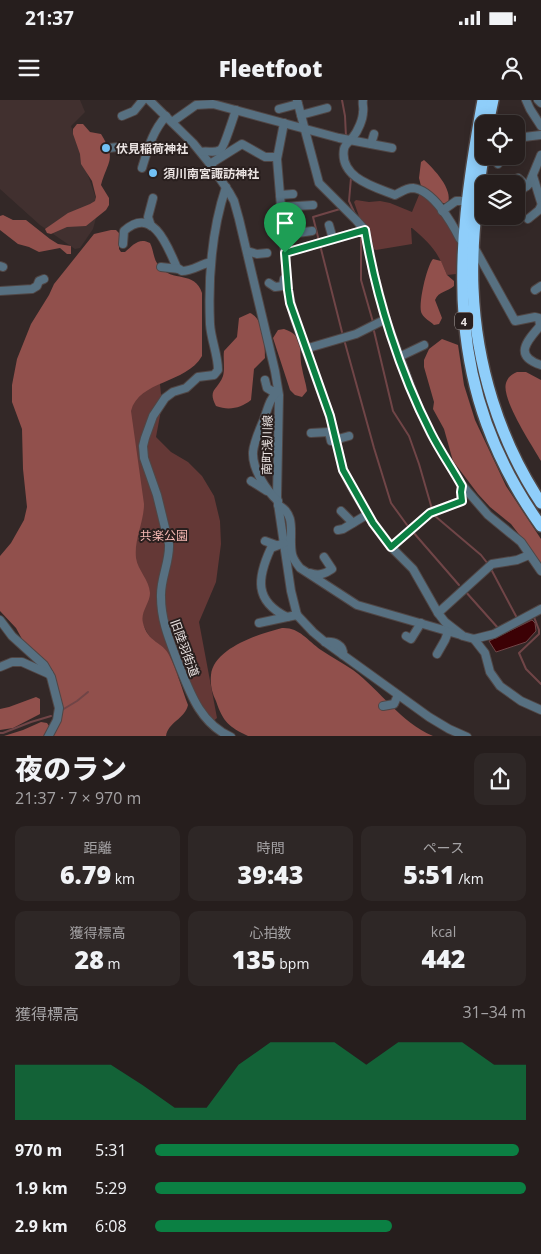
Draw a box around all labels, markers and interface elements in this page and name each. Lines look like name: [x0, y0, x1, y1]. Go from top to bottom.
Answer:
text: 21:37: [25, 5, 74, 31]
text: Fleetfoot: [219, 53, 322, 83]
icon: menu: [15, 54, 43, 82]
icon: person: [498, 54, 526, 82]
map controls: [475, 115, 525, 225]
button: locate: [475, 115, 525, 165]
place label: 伏見稲荷神社: [116, 140, 188, 157]
marker: 伏見稲荷神社: [100, 142, 112, 154]
place label: 須川南宮諏訪神社: [163, 165, 259, 182]
marker: 須川南宮諏訪神社: [147, 167, 159, 179]
button: layers: [475, 175, 525, 225]
pin: [264, 202, 306, 253]
icon: arrive: [271, 209, 299, 237]
road number: 4: [455, 312, 473, 330]
street label: 南町浅川線: [258, 415, 276, 475]
park label: 共楽公園: [140, 527, 188, 544]
street label: 旧陸羽街道: [167, 617, 203, 679]
text: 夜のラン: [15, 749, 127, 787]
button: share: [474, 753, 526, 805]
text: 21:37 · 7 × 970 m: [15, 787, 141, 809]
text: 距離: [84, 838, 112, 857]
text: 時間: [257, 838, 285, 857]
text: ペース: [423, 838, 464, 857]
text: 6.79: [60, 857, 111, 891]
text: 39:43: [238, 857, 303, 891]
text: 5:51: [403, 857, 455, 891]
text: km: [111, 869, 135, 888]
text: /km: [455, 869, 484, 888]
text: kcal: [431, 922, 456, 941]
text: 獲得標高: [70, 923, 126, 942]
text: 心拍数: [250, 923, 292, 942]
text: 442: [422, 941, 465, 975]
text: 28: [75, 942, 104, 976]
text: 135: [232, 942, 276, 976]
text: m: [104, 954, 120, 973]
text: bpm: [276, 954, 309, 973]
text: 31–34 m: [462, 1001, 526, 1023]
text: 獲得標高: [15, 1003, 79, 1025]
text: 970 m: [15, 1139, 62, 1161]
text: 5:31: [95, 1139, 127, 1161]
text: 1.9 km: [15, 1177, 68, 1199]
text: 5:29: [95, 1177, 127, 1199]
text: 2.9 km: [15, 1215, 68, 1237]
text: 6:08: [95, 1215, 127, 1237]

